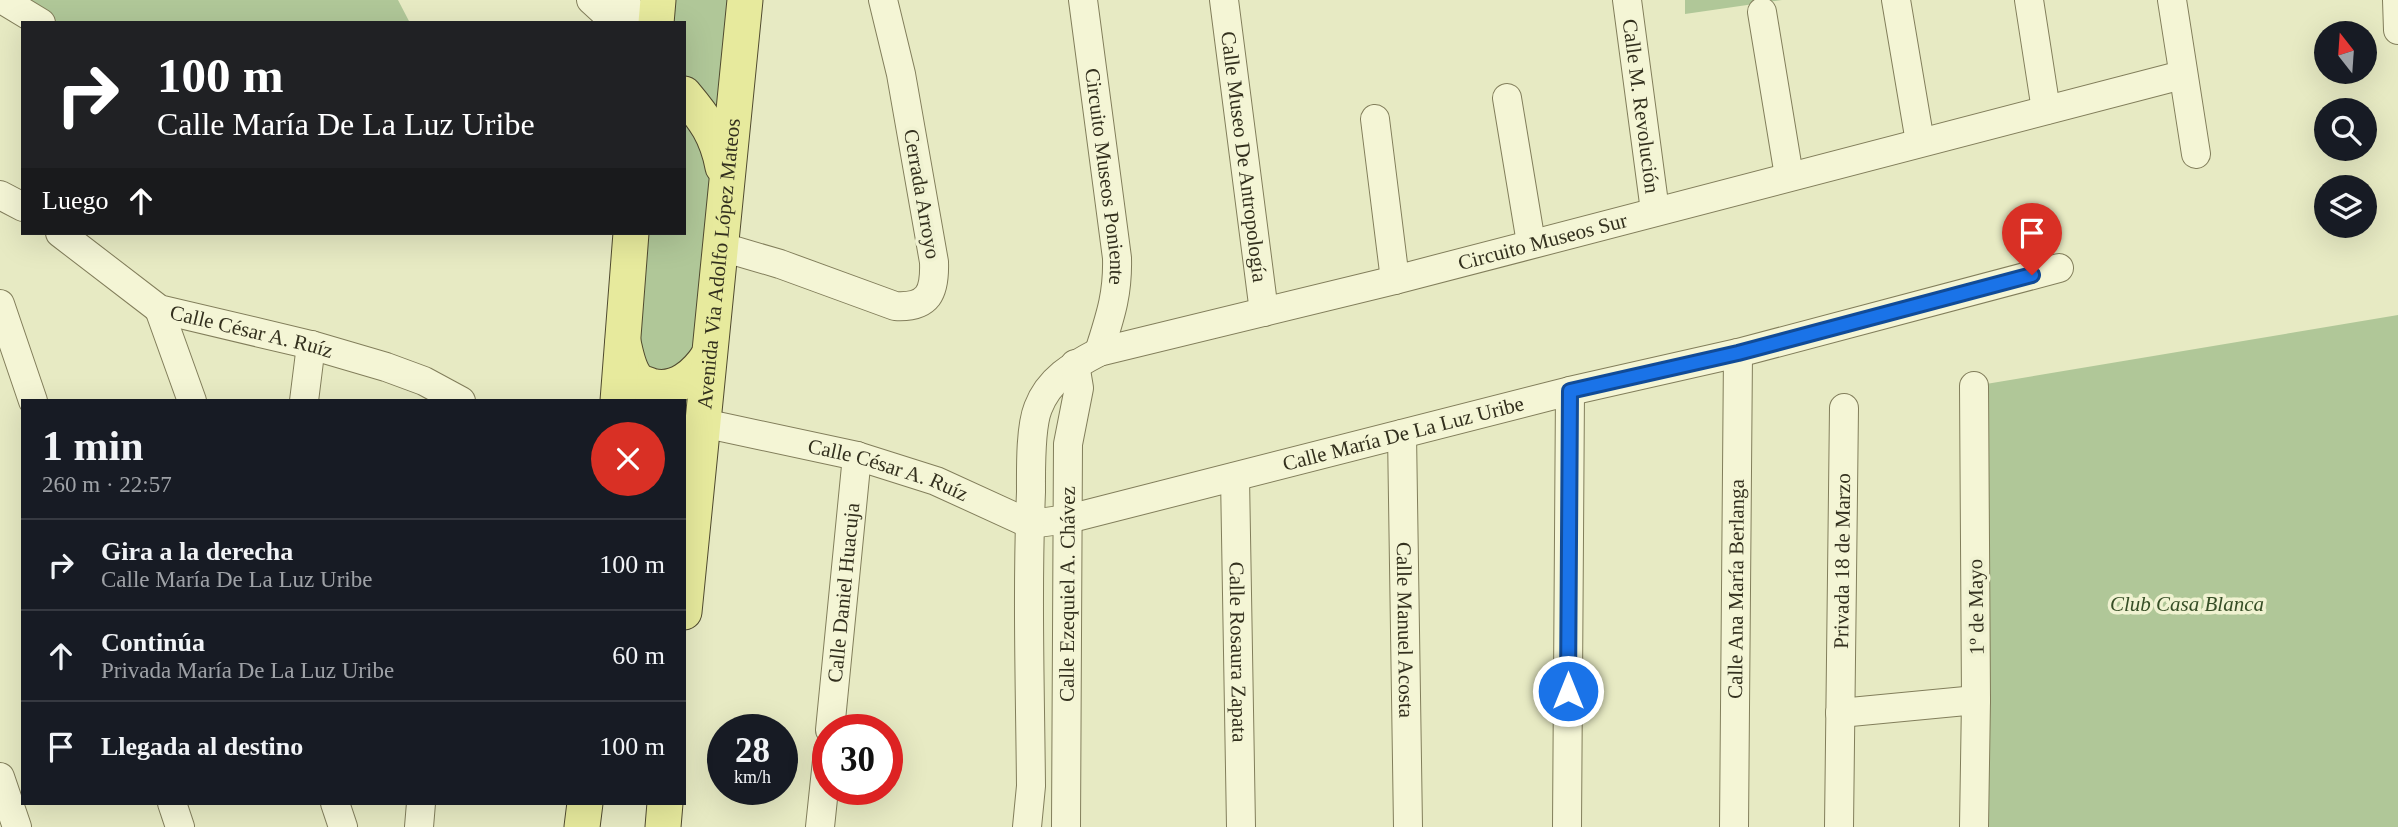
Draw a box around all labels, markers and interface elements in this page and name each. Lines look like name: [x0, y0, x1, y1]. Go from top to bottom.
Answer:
street label: Calle M. Revolución: [1618, 17, 1665, 195]
north arrow: [2314, 21, 2376, 84]
map controls: [2314, 21, 2377, 238]
street label: Calle Museo De Antropología: [1216, 30, 1272, 284]
text: 100 m: [157, 48, 284, 103]
icon: right: [42, 49, 133, 140]
street label: Circuito Museos Poniente: [1080, 67, 1129, 286]
button: search: [2314, 98, 2377, 161]
text: Calle María De La Luz Uribe: [157, 106, 535, 142]
street label: Avenida Via Adolfo López Mateos: [692, 117, 745, 410]
street label: Cerrada Arroyo: [899, 127, 945, 261]
button: layers: [2314, 175, 2377, 238]
icon: ahead: [122, 182, 160, 220]
text: Luego: [42, 186, 108, 215]
pin: [2002, 203, 2062, 275]
street label: Circuito Museos Sur: [1455, 208, 1630, 275]
icon: arrive: [2013, 214, 2051, 252]
street label: Calle César A. Ruíz: [168, 300, 336, 363]
street label: Calle María De La Luz Uribe: [1280, 391, 1526, 476]
button: close: [591, 422, 665, 496]
text: 1 min: [42, 423, 144, 469]
street label: Calle César A. Ruíz: [806, 434, 972, 506]
text: 260 m · 22:57: [42, 472, 172, 497]
street label: Privada 18 de Marzo: [1829, 473, 1855, 649]
street label: Calle Ana María Berlanga: [1723, 478, 1749, 699]
street label: Calle Ezequiel A. Chávez: [1055, 486, 1080, 702]
street label: Calle Daniel Huacuja: [823, 501, 864, 684]
text: Gira a la derecha: [101, 537, 293, 566]
street label: Calle Manuel Acosta: [1392, 542, 1418, 719]
icon: right: [42, 546, 80, 584]
text: 100 m: [599, 550, 665, 579]
street label: 1º de Mayo: [1963, 559, 1989, 655]
street label: Calle Rosaura Zapata: [1224, 561, 1252, 743]
text: Calle María De La Luz Uribe: [101, 567, 372, 592]
park label: Club Casa Blanca: [2110, 592, 2264, 616]
text: Continúa: [101, 628, 205, 657]
icon: ahead: [42, 637, 80, 675]
text: 60 m: [612, 641, 665, 670]
position arrow: [1531, 654, 1605, 728]
text: Privada María De La Luz Uribe: [101, 658, 394, 683]
speed limit sign: 30: [812, 714, 903, 805]
icon: arrive: [42, 728, 80, 766]
text: 28: [735, 731, 770, 770]
text: Llegada al destino: [101, 732, 303, 761]
text: 100 m: [599, 732, 665, 761]
text: km/h: [734, 767, 771, 787]

